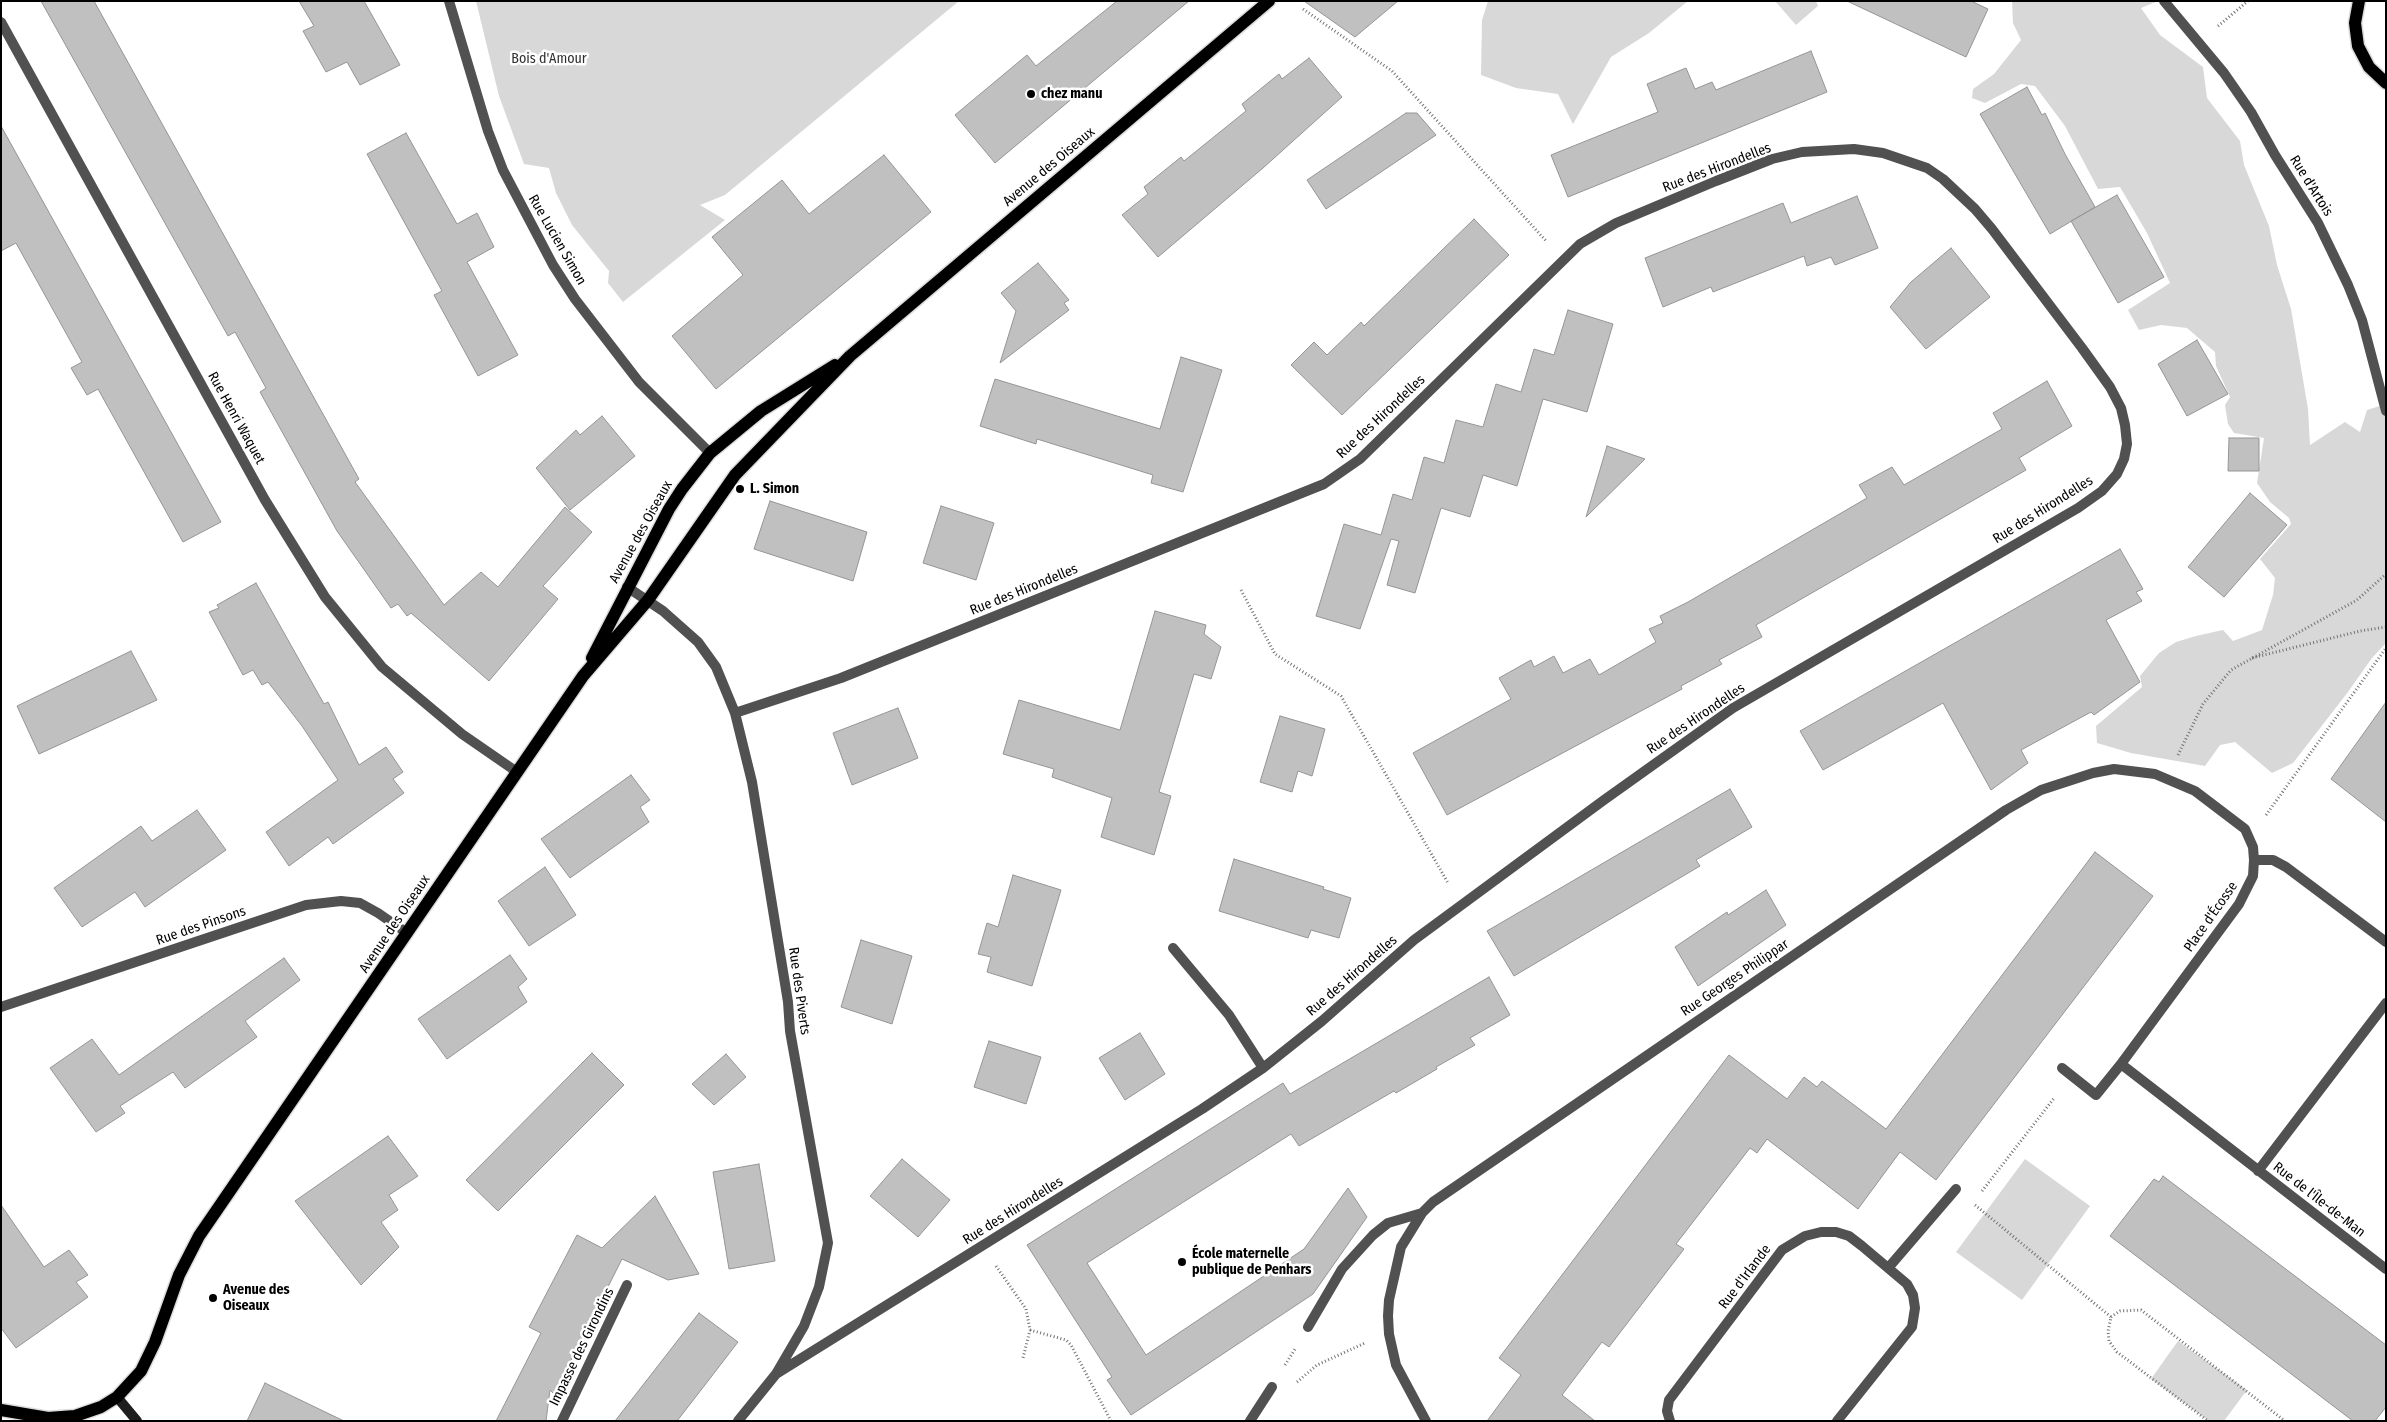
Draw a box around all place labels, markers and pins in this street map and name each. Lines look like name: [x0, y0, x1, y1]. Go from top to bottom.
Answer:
place label: chez manu: [1041, 86, 1102, 102]
marker: chez manu: [1025, 88, 1037, 100]
place label: L. Simon: [750, 481, 799, 497]
marker: L. Simon: [734, 483, 746, 495]
place label: École maternelle publique de Penhars: [1192, 1246, 1312, 1278]
marker: École maternelle publique de Penhars: [1176, 1256, 1188, 1268]
place label: Avenue des Oiseaux: [223, 1282, 290, 1314]
marker: Avenue des Oiseaux: [207, 1292, 219, 1304]

